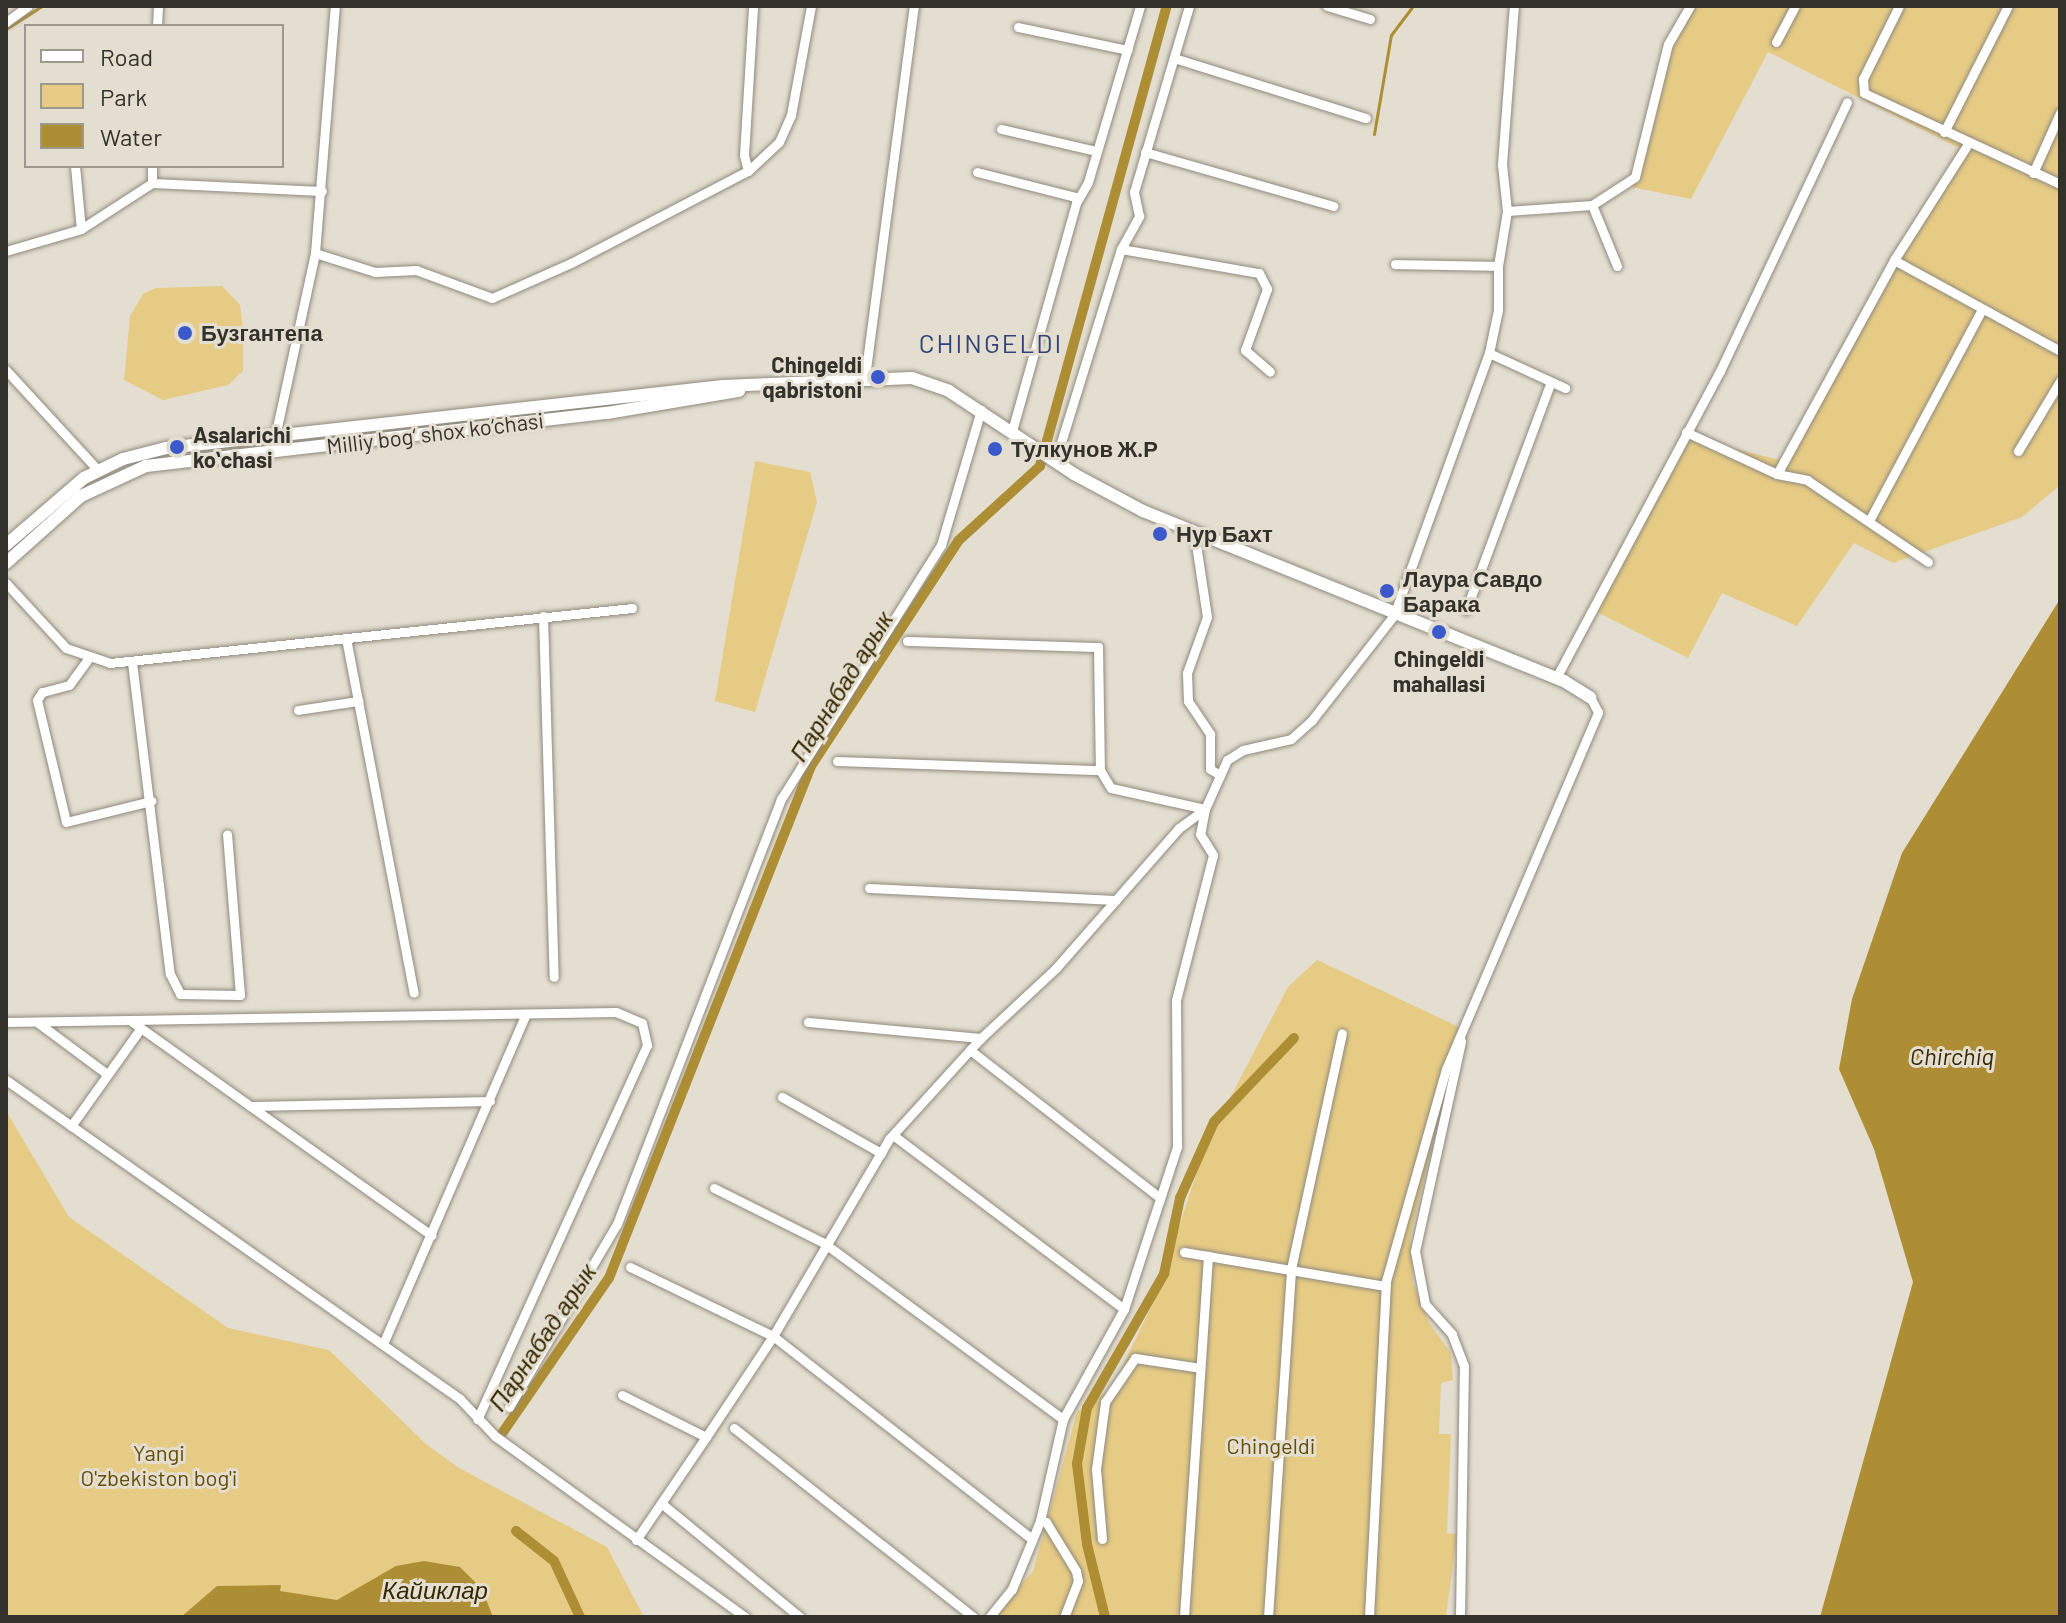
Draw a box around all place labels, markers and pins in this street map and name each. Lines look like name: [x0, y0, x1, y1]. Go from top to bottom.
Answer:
place label: Бузгантепа: [201, 320, 323, 346]
marker: Бузгантепа: [176, 324, 194, 342]
place label: Chingeldi qabristoni: [762, 351, 862, 402]
marker: Chingeldi qabristoni: [869, 368, 887, 386]
place label: Asalarichi koʻchasi: [193, 421, 291, 472]
place label: Тулкунов Ж.Р: [1011, 436, 1158, 462]
marker: Asalarichi koʻchasi: [168, 438, 186, 456]
marker: Тулкунов Ж.Р: [986, 440, 1004, 458]
place label: Нур Бахт: [1176, 521, 1273, 547]
marker: Нур Бахт: [1151, 525, 1169, 543]
place label: Лаура Савдо Барака: [1403, 565, 1543, 616]
marker: Лаура Савдо Барака: [1378, 582, 1396, 600]
marker: Chingeldi mahallasi: [1430, 623, 1448, 641]
place label: Chingeldi mahallasi: [1393, 645, 1485, 696]

